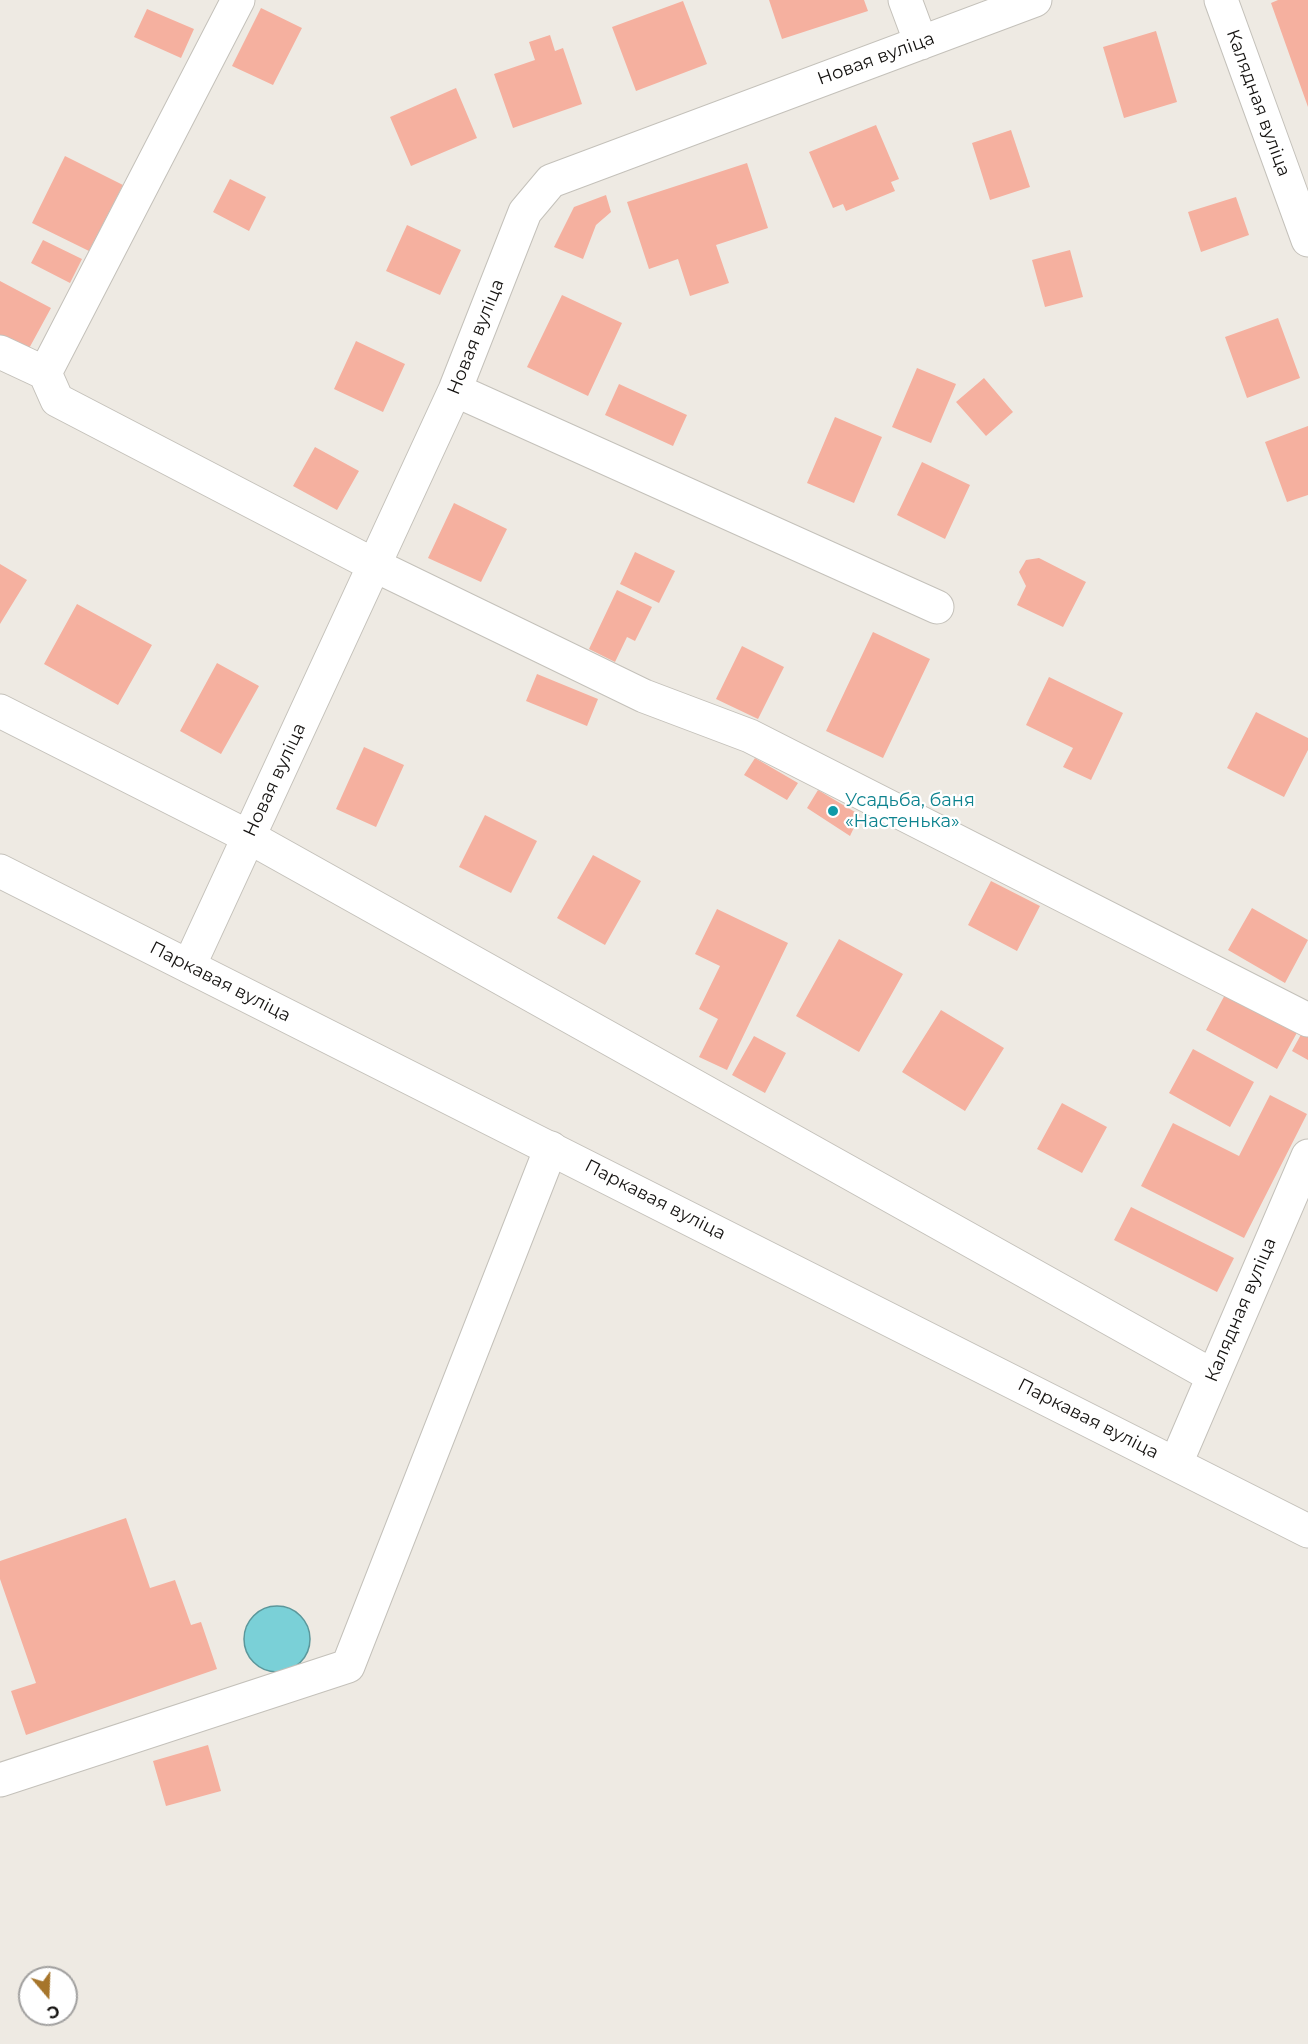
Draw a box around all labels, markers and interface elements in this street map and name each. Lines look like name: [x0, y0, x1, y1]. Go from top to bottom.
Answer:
street label: Калядная вуліца: [1221, 27, 1295, 179]
street label: Новая вуліца: [815, 28, 937, 90]
street label: Новая вуліца: [443, 276, 509, 398]
street label: Новая вуліца: [239, 720, 311, 840]
place label: Усадьба, баня «Настенька»: [845, 790, 975, 832]
marker: Усадьба, баня «Настенька»: [826, 804, 840, 818]
street label: Паркавая вуліца: [146, 937, 294, 1027]
street label: Паркавая вуліца: [581, 1155, 729, 1245]
street label: Калядная вуліца: [1201, 1235, 1281, 1385]
street label: Паркавая вуліца: [1014, 1374, 1162, 1464]
north arrow: [18, 1966, 78, 2026]
text: С: [45, 2001, 62, 2022]

